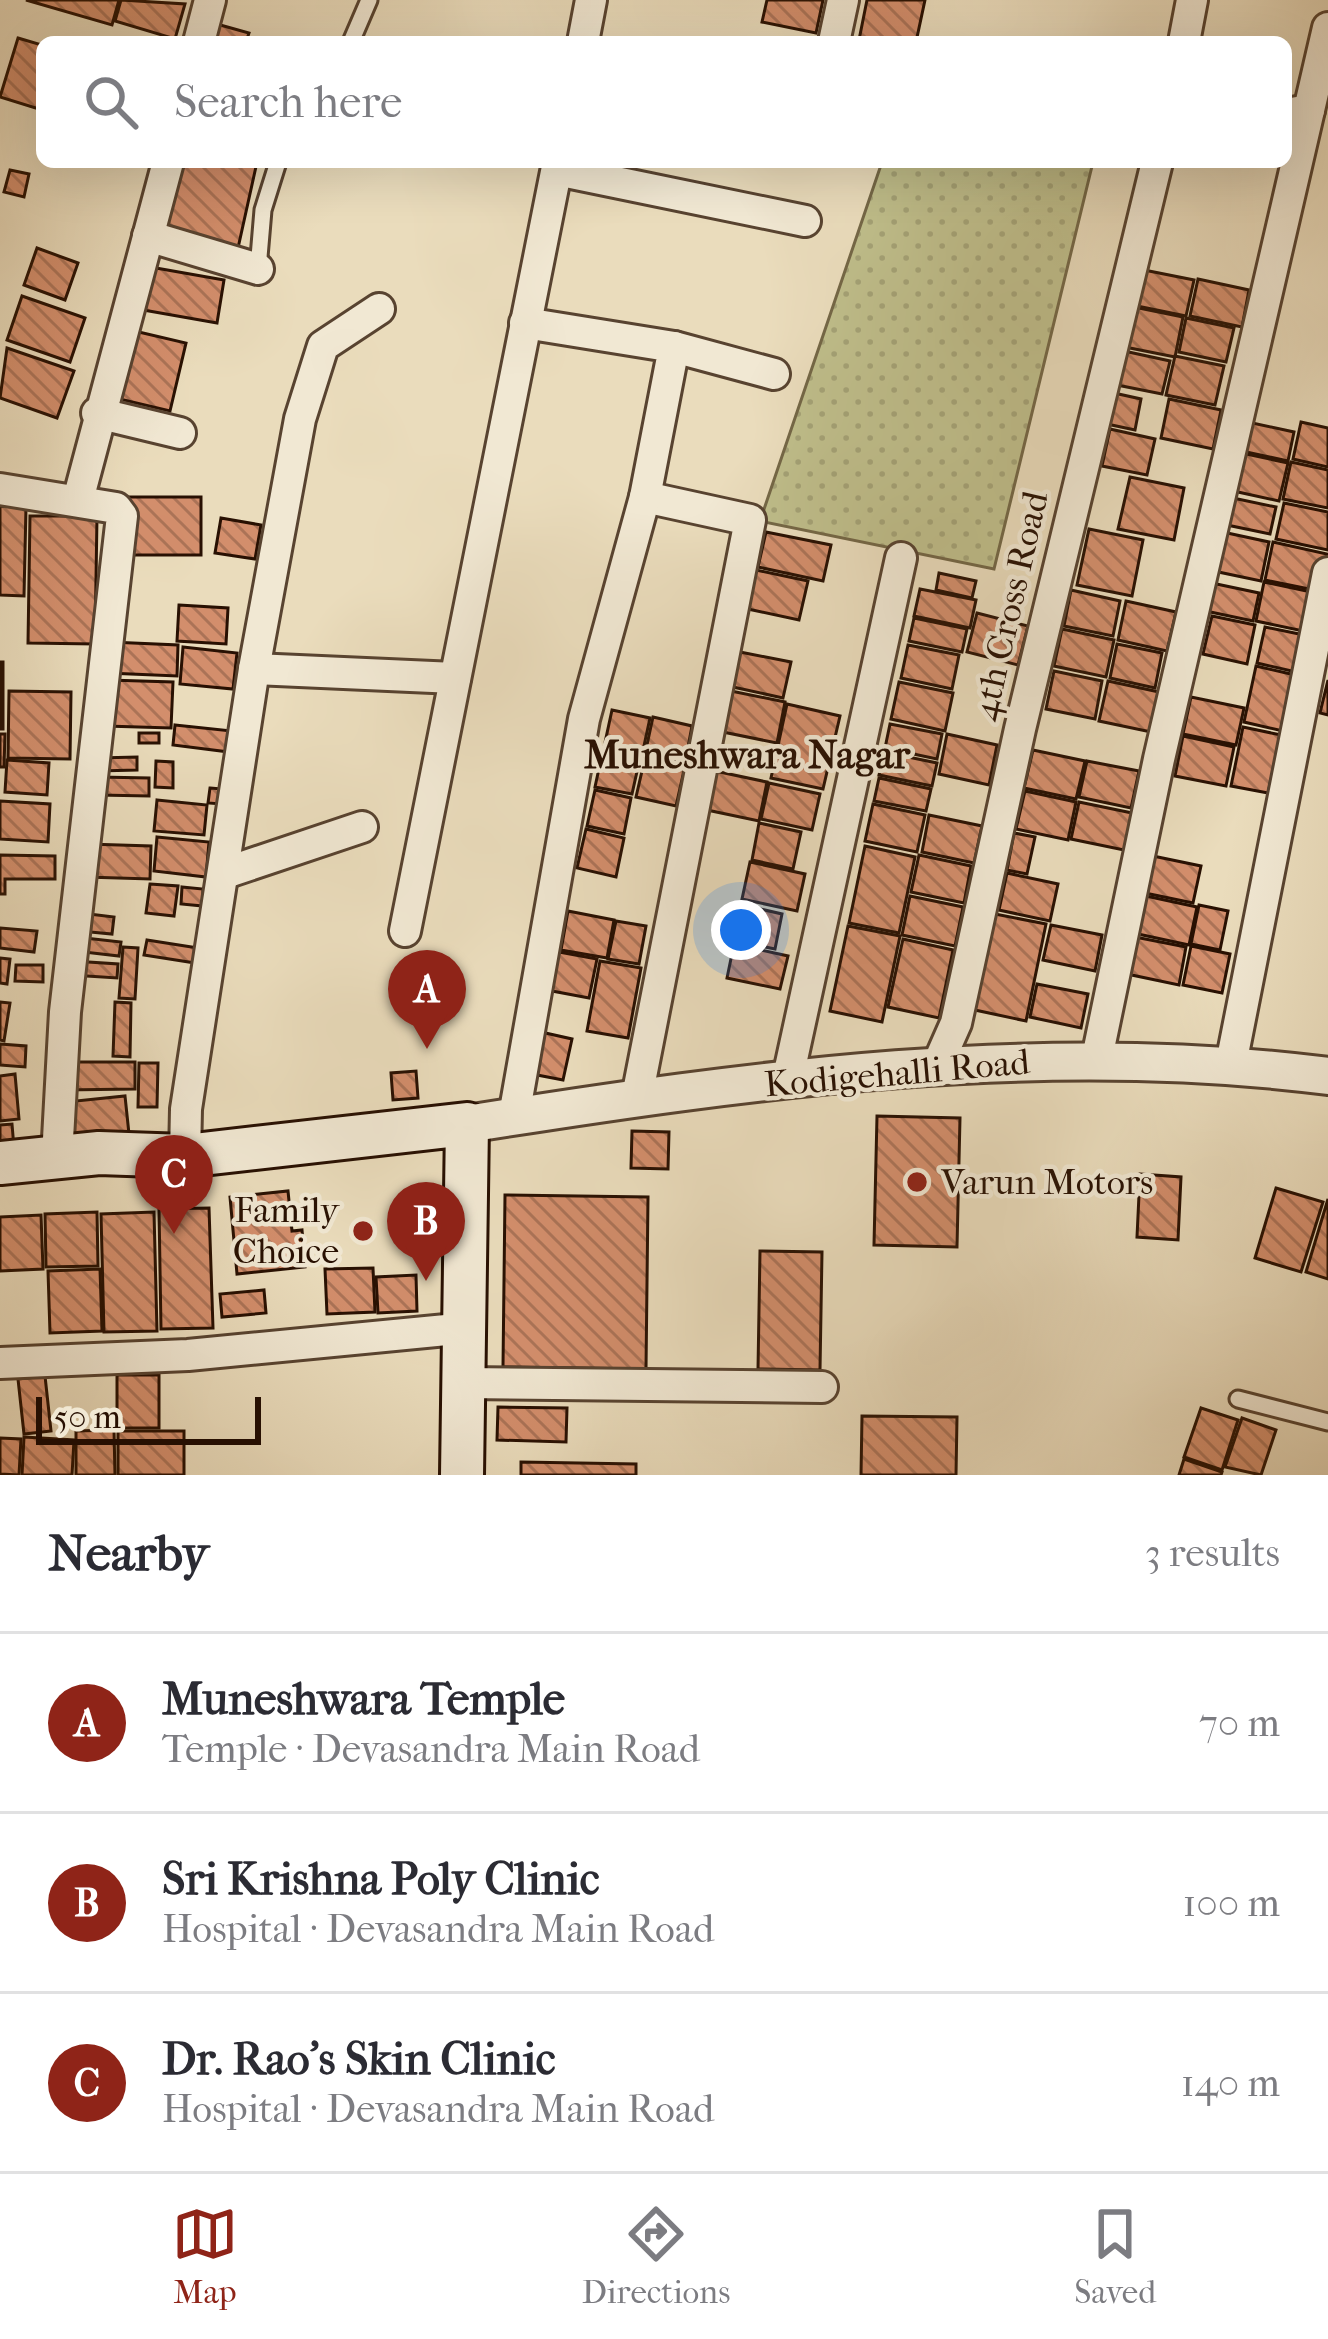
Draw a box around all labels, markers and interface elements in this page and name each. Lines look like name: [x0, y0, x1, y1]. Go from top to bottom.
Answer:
search box: [36, 36, 1292, 168]
icon: search: [78, 69, 144, 135]
text: Search here: [174, 76, 402, 129]
street label: 4th Cross Road: [963, 487, 1057, 725]
district label: Muneshwara Nagar: [584, 732, 912, 778]
your location: [711, 900, 771, 960]
pin: A: [388, 950, 466, 1049]
street label: Kodigehalli Road: [763, 1040, 1032, 1106]
pin: C: [135, 1135, 213, 1234]
place label: Varun Motors: [940, 1161, 1153, 1203]
marker: Varun Motors: [904, 1169, 930, 1195]
pin: B: [387, 1182, 465, 1281]
place label: Family Choice: [233, 1189, 341, 1272]
marker: Family Choice: [350, 1218, 376, 1244]
scale bar: [36, 1391, 261, 1444]
text: 50 m: [54, 1398, 121, 1437]
text: Nearby: [48, 1523, 209, 1583]
text: 3 results: [1145, 1530, 1280, 1576]
text: Muneshwara Temple: [162, 1673, 565, 1726]
text: A: [74, 1700, 100, 1746]
text: 70 m: [1199, 1700, 1280, 1746]
text: Temple · Devasandra Main Road: [162, 1726, 700, 1772]
text: Sri Krishna Poly Clinic: [162, 1853, 600, 1906]
text: B: [74, 1880, 100, 1926]
text: 100 m: [1182, 1880, 1280, 1926]
text: Hospital · Devasandra Main Road: [162, 1906, 714, 1952]
text: Dr. Rao's Skin Clinic: [162, 2033, 556, 2086]
text: C: [74, 2060, 100, 2106]
text: 140 m: [1181, 2060, 1280, 2106]
text: Hospital · Devasandra Main Road: [162, 2086, 714, 2132]
tab: Map: [172, 2201, 238, 2312]
tab: Directions: [582, 2201, 730, 2312]
tab: Saved: [1074, 2201, 1156, 2312]

